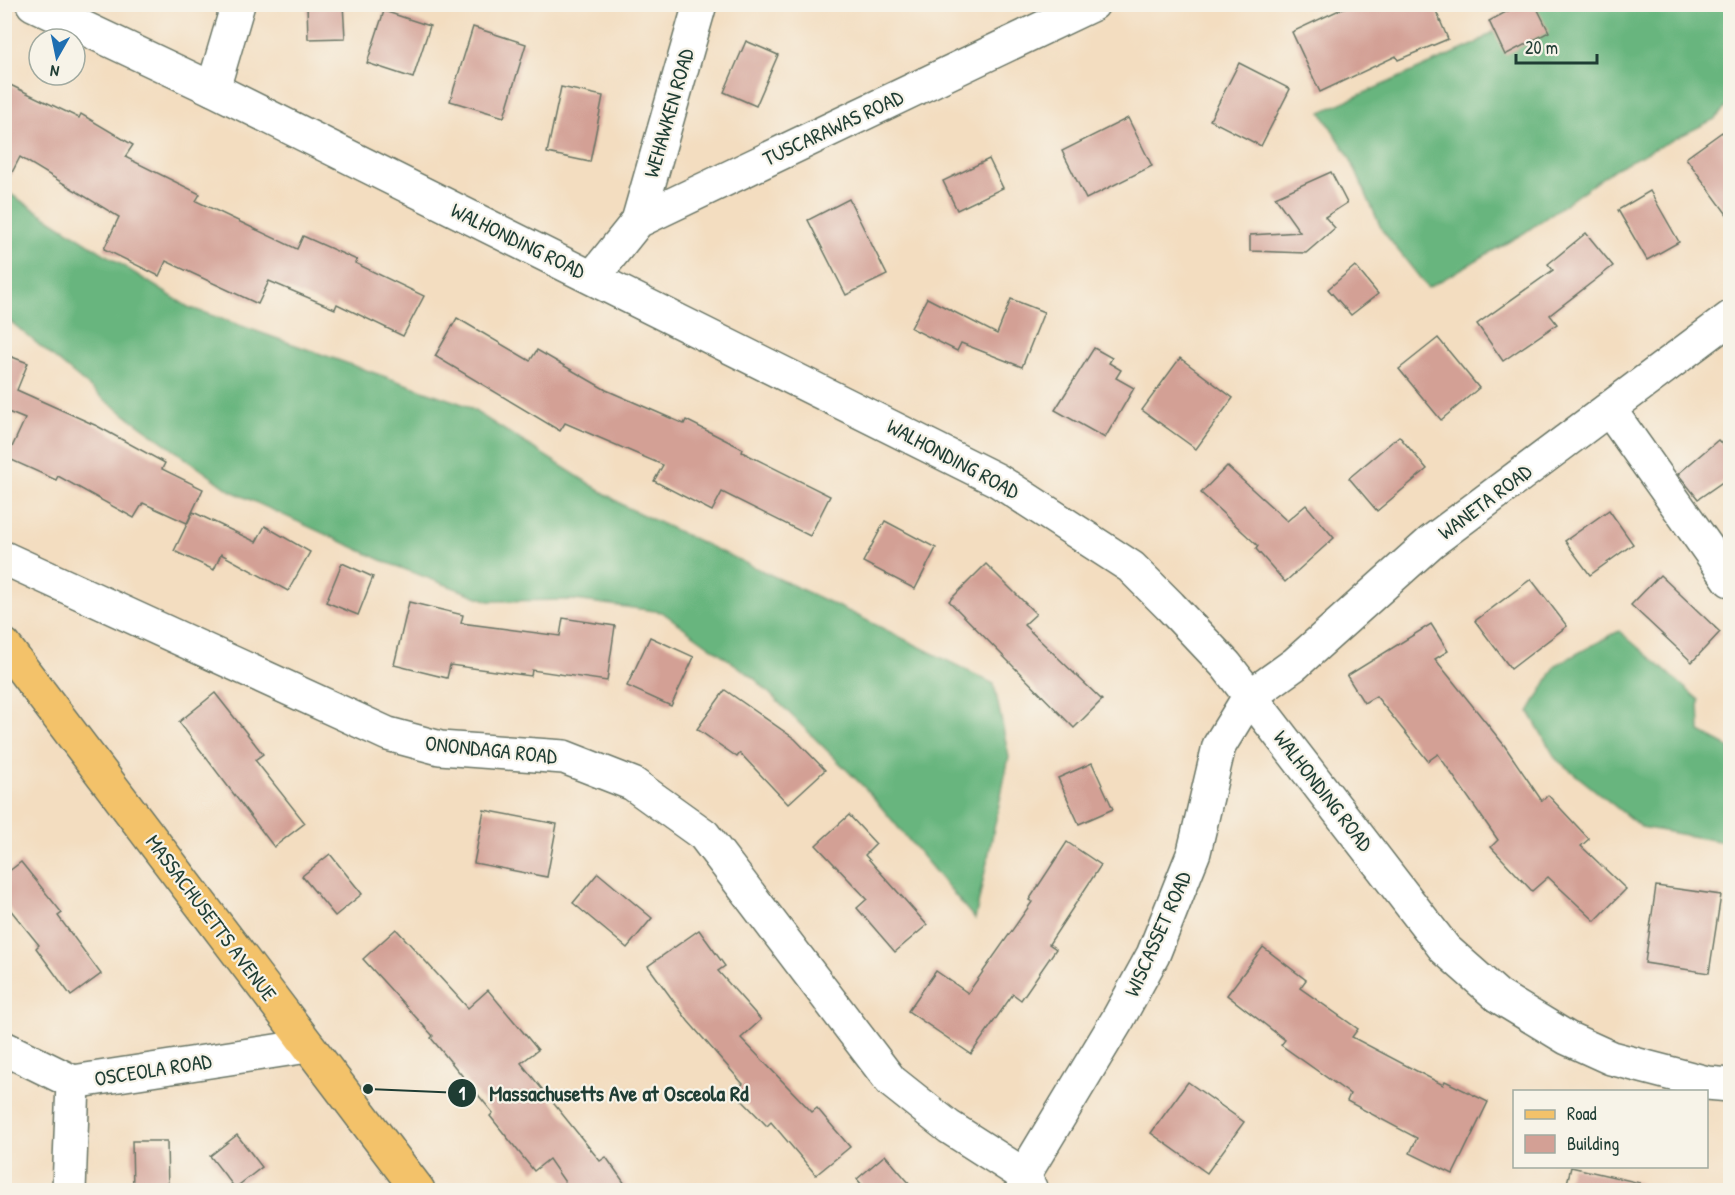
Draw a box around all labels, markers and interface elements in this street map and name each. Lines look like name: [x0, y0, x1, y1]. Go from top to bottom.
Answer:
north arrow: [27, 27, 87, 87]
scale bar: [1516, 27, 1597, 65]
text: 20 m: [1525, 35, 1558, 60]
street label: WEHAWKEN ROAD: [636, 45, 701, 181]
text: N: [48, 60, 61, 83]
street label: TUSCARAWAS ROAD: [758, 82, 908, 173]
street label: WALHONDING ROAD: [446, 195, 590, 286]
street label: WALHONDING ROAD: [882, 411, 1025, 506]
street label: WANETA ROAD: [1432, 457, 1537, 546]
street label: WALHONDING ROAD: [1267, 724, 1380, 857]
street label: ONONDAGA ROAD: [424, 728, 558, 771]
street label: MASSACHUSETTS AVENUE: [139, 828, 284, 1007]
street label: WISCASSET ROAD: [1117, 867, 1198, 1001]
street label: OSCEOLA ROAD: [92, 1046, 214, 1093]
callout: Massachusetts Ave at Osceola Rd: [447, 1073, 760, 1113]
text: Massachusetts Ave at Osceola Rd: [489, 1078, 749, 1108]
text: 1: [459, 1081, 466, 1106]
legend: [1513, 1090, 1708, 1168]
text: Road: [1567, 1101, 1597, 1126]
text: Building: [1567, 1131, 1619, 1156]

